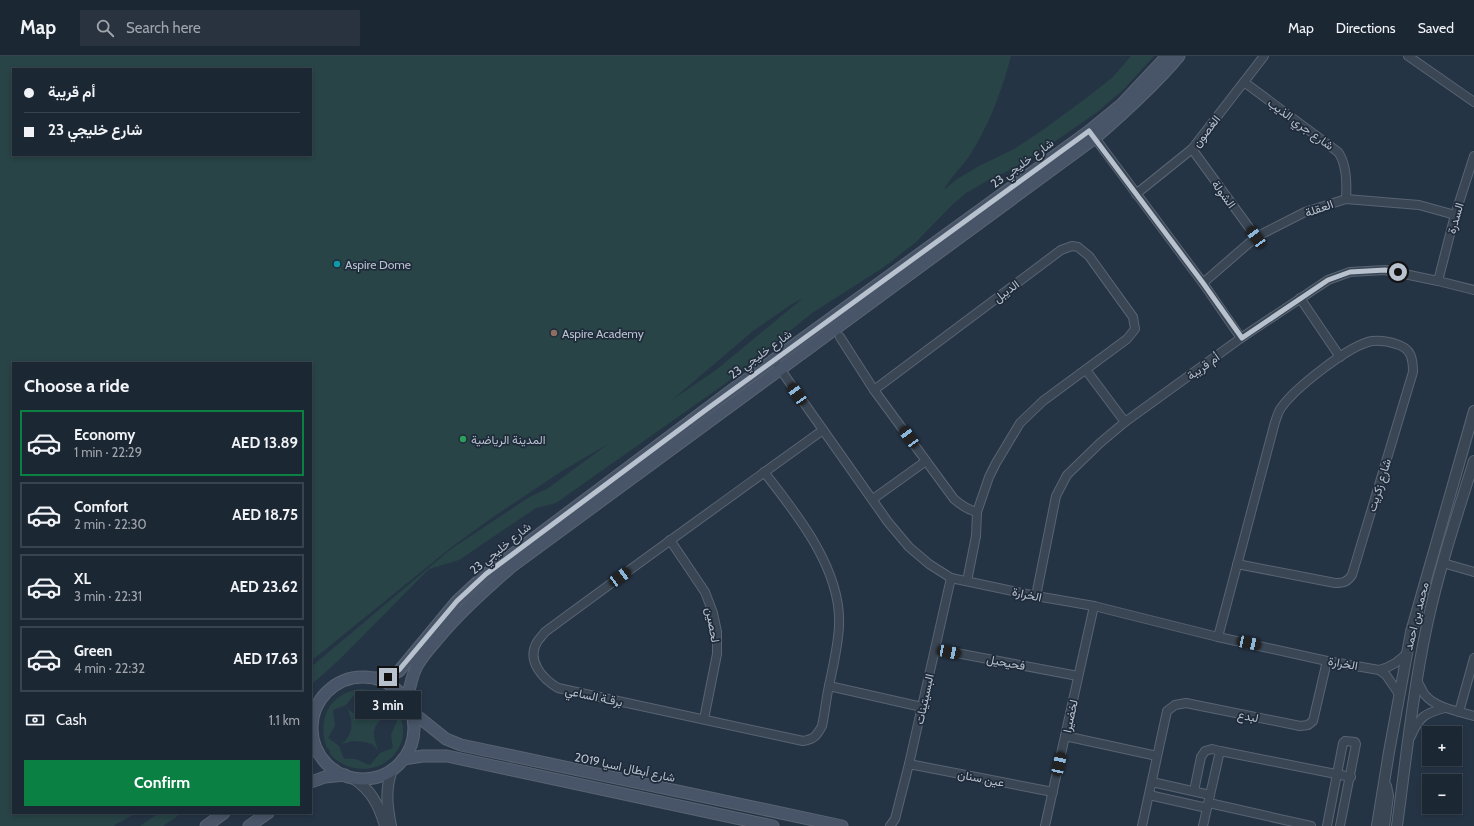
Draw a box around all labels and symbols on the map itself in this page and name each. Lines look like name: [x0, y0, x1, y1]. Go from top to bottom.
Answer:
street label: شارع جري الذيب: [1263, 95, 1337, 155]
street label: الغصون: [1189, 112, 1224, 151]
street label: شارع خليجي 23: [987, 135, 1058, 193]
street label: الشولة: [1208, 177, 1239, 212]
street label: العقلة: [1303, 196, 1335, 220]
street label: السدرة: [1443, 201, 1468, 235]
car: [1244, 224, 1268, 250]
place label: Aspire Dome: [345, 257, 411, 272]
marker: Aspire Dome: [332, 259, 342, 269]
route start: [1389, 263, 1407, 281]
street label: الديبل: [990, 276, 1023, 306]
place label: Aspire Academy: [562, 326, 644, 341]
street label: شارع خليجي 23: [725, 326, 796, 384]
marker: Aspire Academy: [549, 328, 559, 338]
street label: أم قريبة: [1184, 349, 1223, 384]
car: [785, 381, 809, 407]
car: [897, 424, 921, 450]
place label: المدينة الرياضية: [471, 432, 546, 448]
marker: المدينة الرياضية: [458, 434, 468, 444]
street label: شارع زكريت: [1364, 457, 1396, 514]
street label: شارع خليجي 23: [466, 519, 536, 580]
car: [607, 565, 633, 589]
street label: محمد بن احمد: [1400, 580, 1433, 652]
street label: الخرارة: [1011, 584, 1043, 605]
street label: لحصين: [702, 606, 723, 644]
car: [1236, 635, 1262, 651]
car: [936, 644, 962, 660]
street label: فحيحيل: [985, 651, 1027, 674]
street label: الخرارة: [1327, 653, 1359, 674]
route end: [379, 668, 397, 686]
street label: البسيتينات: [911, 672, 937, 726]
street label: برقـة الساعي: [563, 683, 624, 712]
callout: 3 min: [355, 691, 421, 719]
street label: لخضيرا: [1059, 698, 1082, 734]
street label: لبدع: [1236, 707, 1260, 727]
street label: شارع أبطال اسيا 2019: [573, 749, 677, 787]
car: [1051, 751, 1067, 777]
street label: عين سنان: [956, 766, 1006, 791]

